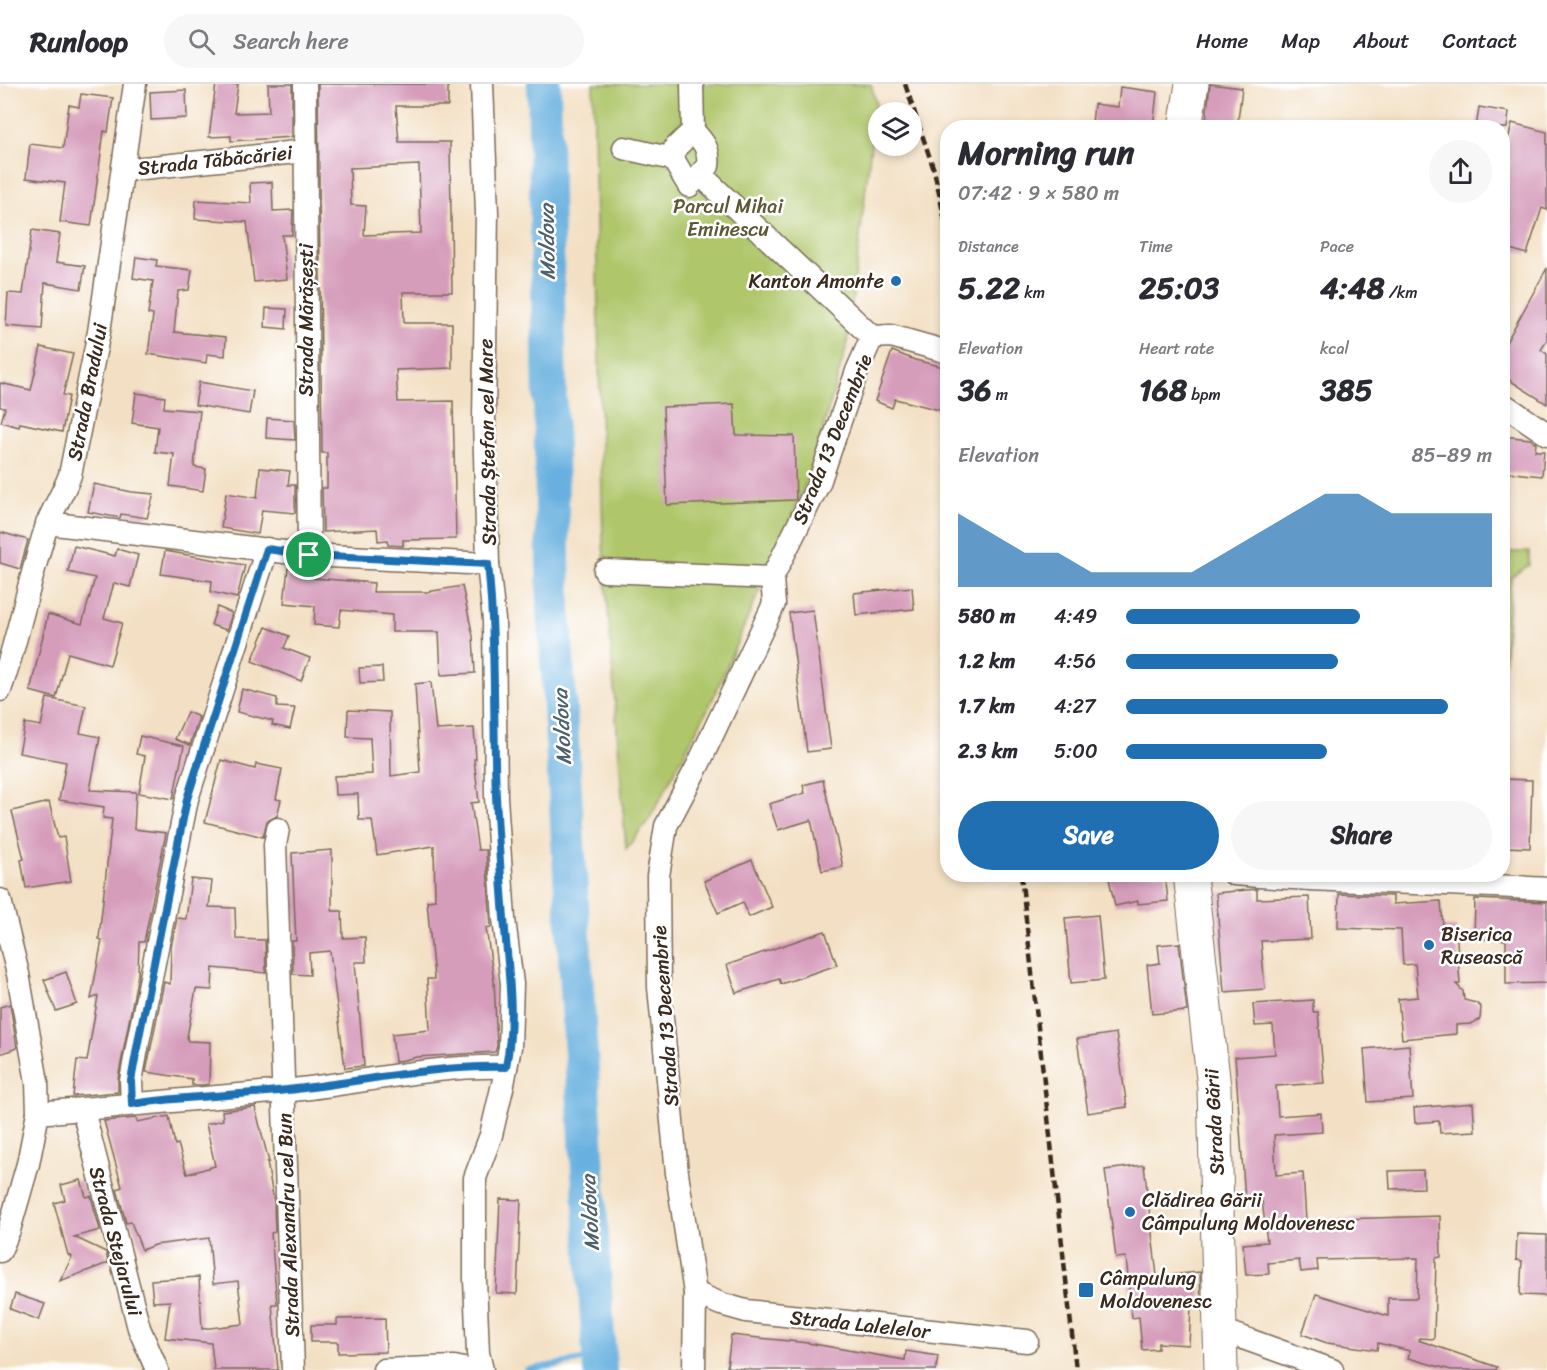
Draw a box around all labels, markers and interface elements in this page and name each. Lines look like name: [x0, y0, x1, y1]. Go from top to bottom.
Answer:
search box: [164, 14, 584, 68]
text: Runloop: [30, 17, 128, 66]
text: Search here: [233, 22, 349, 61]
text: Home: [1196, 22, 1248, 60]
text: Map: [1281, 22, 1320, 60]
text: About: [1353, 22, 1410, 60]
text: Contact: [1443, 22, 1517, 60]
icon: search: [185, 25, 218, 58]
map controls: [868, 102, 922, 156]
button: layers: [868, 102, 922, 156]
text: Morning run: [958, 124, 1134, 182]
street label: Strada Tăbăcăriei: [136, 135, 295, 186]
button: share: [1429, 140, 1492, 203]
text: 07:42 · 9 × 580 m: [958, 176, 1119, 211]
park label: Parcul Mihai Eminescu: [673, 189, 784, 247]
water label: Moldova: [527, 201, 567, 280]
text: Distance: [958, 232, 1019, 261]
text: Time: [1139, 232, 1173, 261]
text: Pace: [1320, 232, 1354, 261]
street label: Strada Mărășești: [289, 242, 324, 396]
text: 5.22: [958, 261, 1020, 315]
text: 25:03: [1139, 261, 1219, 315]
text: 4:48: [1320, 261, 1385, 315]
place label: Kanton Amonte: [749, 264, 884, 299]
marker: Kanton Amonte: [889, 274, 903, 288]
text: km: [1020, 278, 1045, 307]
text: /km: [1385, 278, 1418, 307]
street label: Strada Bradului: [57, 320, 118, 464]
text: Elevation: [958, 334, 1023, 363]
text: Heart rate: [1139, 334, 1214, 363]
text: kcal: [1320, 334, 1349, 363]
street label: Strada Ștefan cel Mare: [468, 338, 507, 546]
street label: Strada 13 Decembrie: [782, 348, 883, 530]
text: 36: [958, 363, 992, 417]
text: 168: [1139, 363, 1187, 417]
text: 385: [1320, 363, 1373, 417]
text: m: [992, 380, 1008, 409]
text: bpm: [1187, 380, 1221, 409]
text: Elevation: [958, 438, 1039, 473]
text: 85–89 m: [1411, 438, 1492, 473]
pin: [283, 529, 334, 580]
icon: arrive: [292, 538, 325, 571]
text: 580 m: [958, 599, 1015, 634]
text: 4:49: [1054, 599, 1097, 634]
text: 1.2 km: [958, 644, 1015, 679]
text: 4:56: [1054, 644, 1096, 679]
water label: Moldova: [541, 686, 583, 766]
text: 1.7 km: [958, 689, 1015, 724]
text: 4:27: [1054, 689, 1096, 724]
text: 2.3 km: [958, 734, 1018, 769]
text: 5:00: [1054, 734, 1098, 769]
button: Save: [958, 801, 1219, 870]
button: Share: [1231, 801, 1492, 870]
place label: Biserica Rusească: [1441, 917, 1524, 975]
street label: Strada 13 Decembrie: [642, 924, 689, 1108]
marker: Biserica Rusească: [1422, 938, 1436, 952]
street label: Strada Gării: [1194, 1066, 1235, 1176]
street label: Strada Alexandru cel Bun: [267, 1112, 310, 1338]
street label: Strada Stejarului: [79, 1162, 153, 1321]
water label: Moldova: [569, 1172, 611, 1252]
place label: Clădirea Gării Câmpulung Moldovenesc: [1142, 1183, 1356, 1241]
marker: Clădirea Gării Câmpulung Moldovenesc: [1123, 1205, 1137, 1219]
place label: Câmpulung Moldovenesc: [1100, 1261, 1212, 1319]
marker: Câmpulung Moldovenesc: [1077, 1281, 1095, 1299]
street label: Strada Lalelelor: [788, 1300, 933, 1349]

